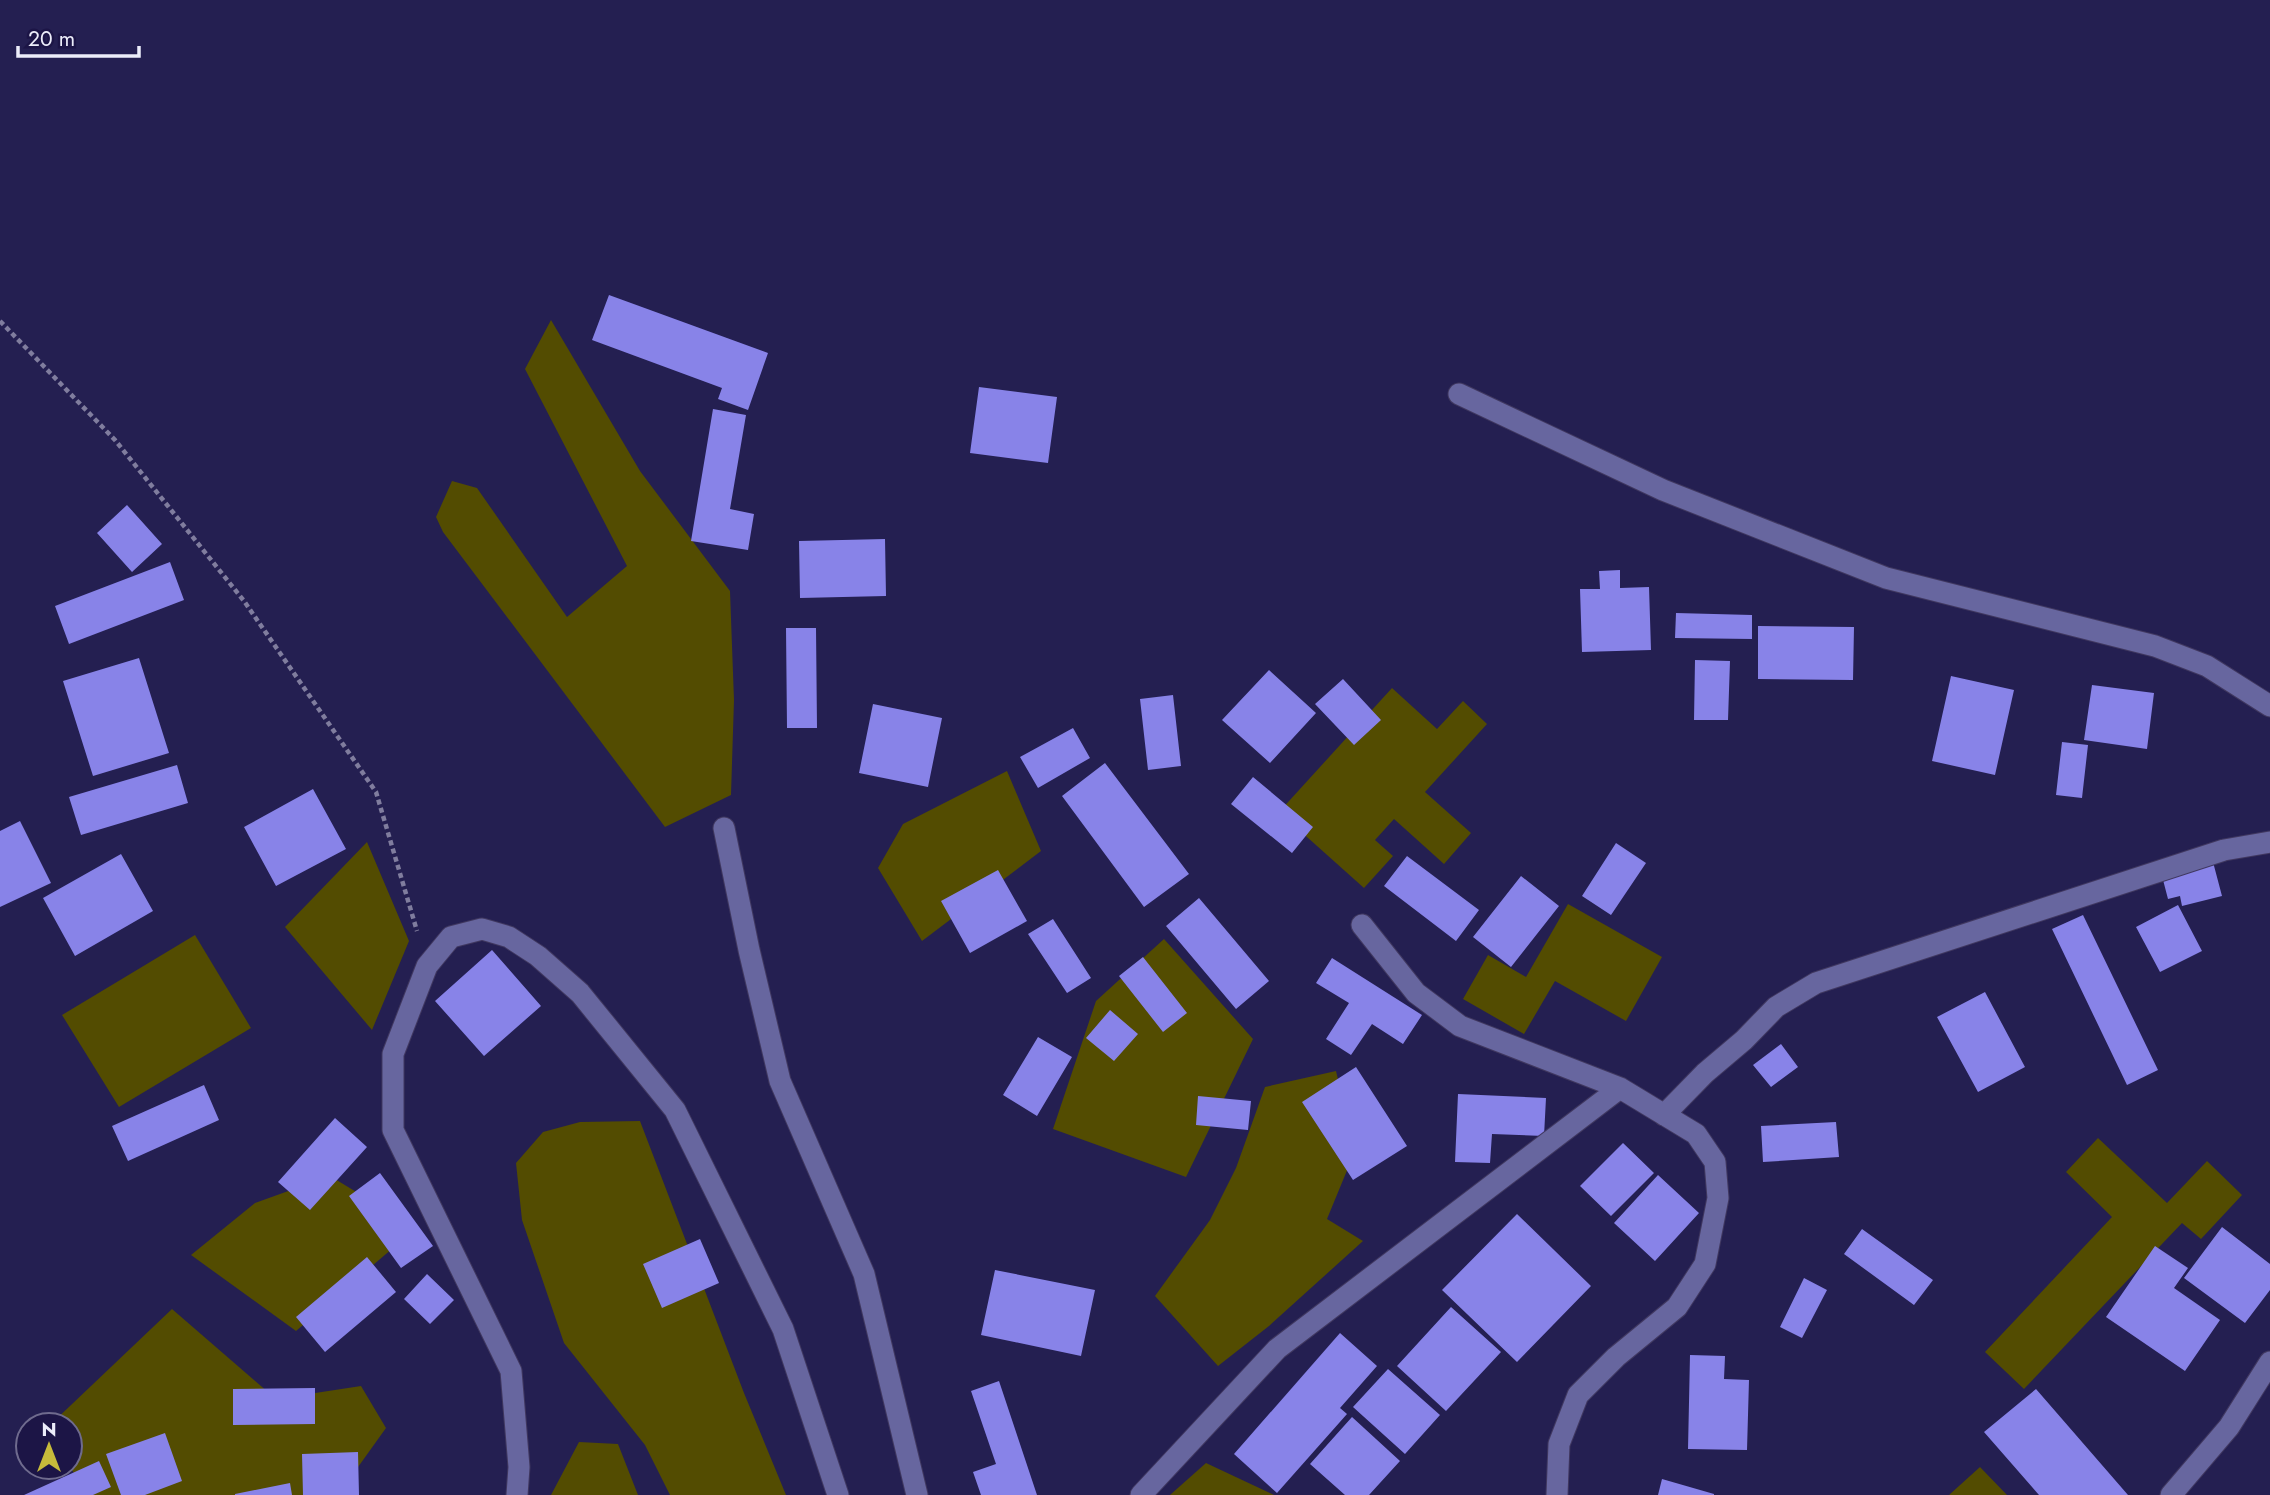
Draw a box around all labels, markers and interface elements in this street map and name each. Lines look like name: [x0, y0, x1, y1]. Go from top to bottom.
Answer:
scale bar: [18, 14, 138, 58]
text: 20 m: [28, 24, 75, 54]
north arrow: [14, 1411, 84, 1481]
text: N: [41, 1416, 57, 1443]

